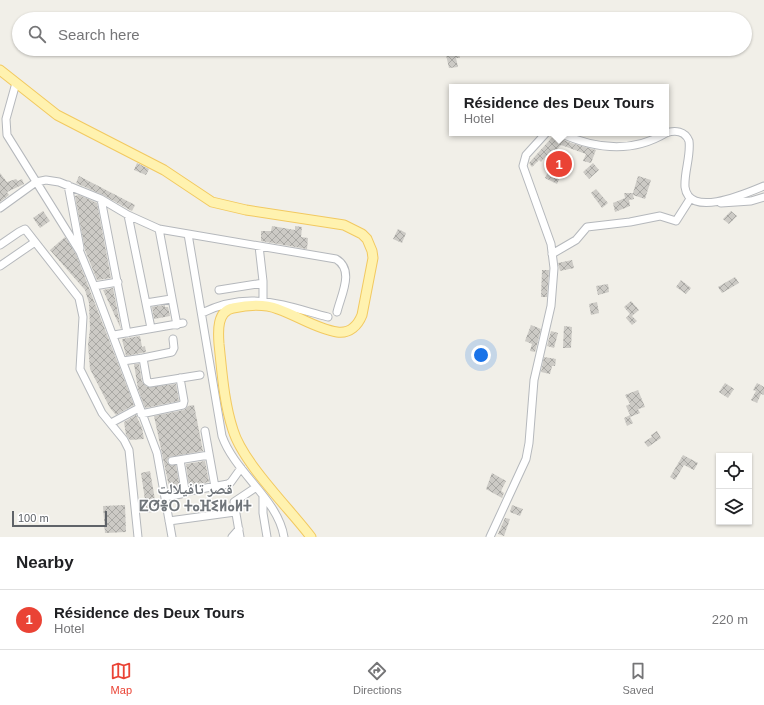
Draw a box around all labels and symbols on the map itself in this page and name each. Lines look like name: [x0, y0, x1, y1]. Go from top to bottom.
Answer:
pin: 1: [546, 149, 572, 179]
your location: [471, 345, 491, 365]
district label: قصر تافيلالت ⵇⵚⴻⵔ ⵜⴰⴼⵉⵍⴰⵍⵜ: [138, 480, 252, 514]
scale bar: [12, 509, 107, 528]

